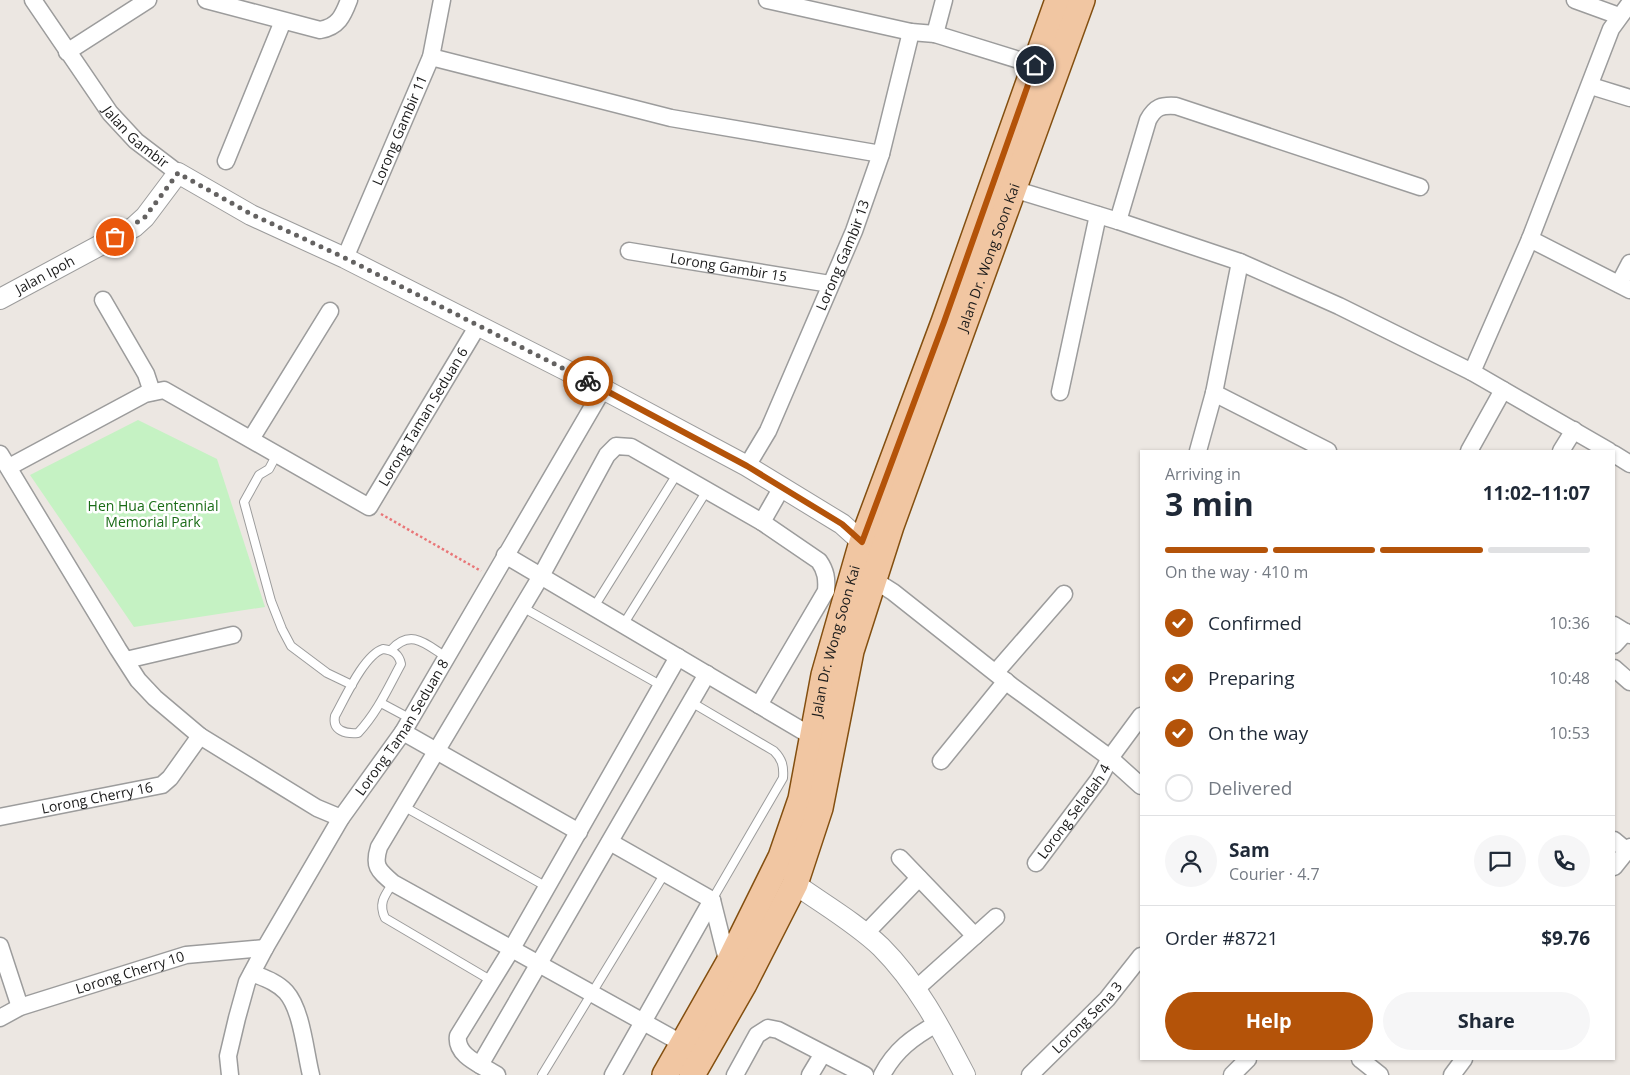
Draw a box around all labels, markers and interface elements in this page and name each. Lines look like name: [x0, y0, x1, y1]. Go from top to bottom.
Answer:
pin: [1014, 44, 1056, 86]
icon: home: [1021, 51, 1049, 79]
street label: Lorong Gambir 11: [367, 72, 431, 188]
street label: Jalan Gambir: [98, 100, 173, 172]
street label: Jalan Dr. Wong Soon Kai: [952, 181, 1024, 336]
street label: Lorong Gambir 13: [811, 197, 873, 313]
pin: [94, 216, 136, 258]
icon: bag: [101, 223, 129, 251]
street label: Lorong Gambir 15: [669, 248, 789, 286]
street label: Jalan Ipoh: [10, 251, 78, 299]
street label: Lorong Taman Seduan 6: [374, 343, 472, 490]
courier: [563, 356, 613, 406]
icon: bike: [574, 367, 602, 395]
text: Arriving in: [1165, 463, 1241, 485]
text: 11:02–11:07: [1483, 480, 1590, 506]
text: 3 min: [1165, 482, 1254, 525]
park label: Hen Hua Centennial Memorial Park: [88, 496, 218, 531]
text: On the way · 410 m: [1165, 561, 1308, 583]
street label: Jalan Dr. Wong Soon Kai: [806, 563, 864, 721]
icon: check: [1165, 609, 1193, 637]
text: Confirmed: [1208, 610, 1302, 636]
text: 10:36: [1549, 612, 1590, 634]
street label: Lorong Taman Seduan 8: [350, 655, 453, 799]
icon: check: [1165, 664, 1193, 692]
text: Preparing: [1208, 665, 1295, 691]
text: 10:48: [1549, 667, 1590, 689]
icon: check: [1165, 719, 1193, 747]
text: On the way: [1208, 720, 1308, 746]
text: 10:53: [1549, 722, 1590, 744]
street label: Lorong Seladah 4: [1032, 761, 1114, 862]
text: Delivered: [1208, 775, 1292, 801]
street label: Lorong Cherry 16: [40, 777, 154, 818]
button: person: [1165, 835, 1217, 887]
button: chat: [1474, 835, 1526, 887]
button: phone: [1538, 835, 1590, 887]
text: Sam: [1229, 837, 1270, 863]
text: Courier · 4.7: [1229, 863, 1320, 885]
text: Order #8721: [1165, 925, 1278, 951]
text: $9.76: [1541, 925, 1590, 951]
street label: Lorong Cherry 10: [73, 946, 187, 998]
street label: Lorong Sena 3: [1047, 978, 1126, 1057]
button: Help: [1165, 992, 1373, 1050]
button: Share: [1383, 992, 1590, 1050]

